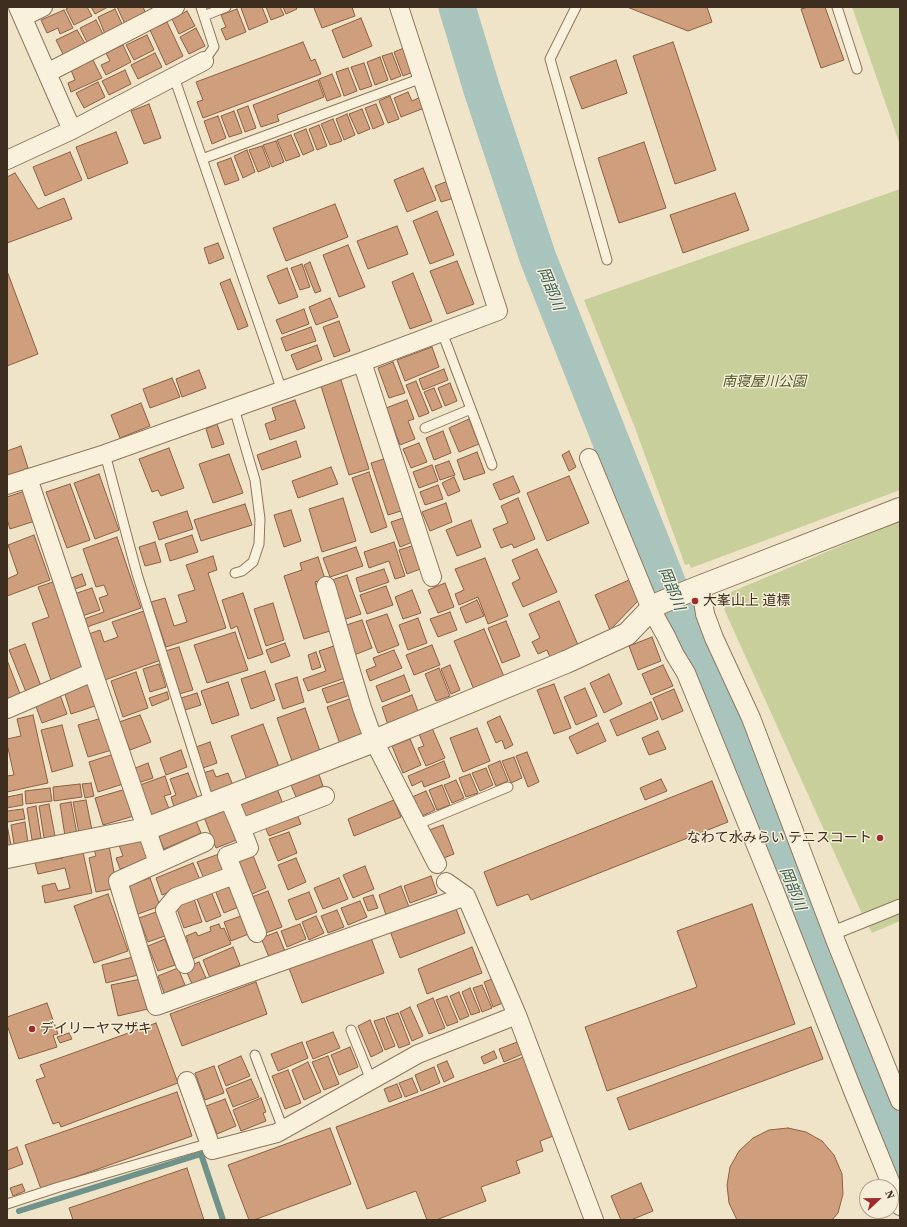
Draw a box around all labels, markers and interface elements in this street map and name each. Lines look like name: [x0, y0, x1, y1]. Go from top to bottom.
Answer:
water label: 岡部川: [533, 265, 567, 313]
park label: 南寝屋川公園: [722, 374, 806, 390]
water label: 岡部川: [654, 565, 688, 613]
place label: 大峯山上 道標: [703, 593, 790, 609]
marker: 大峯山上 道標: [690, 596, 700, 606]
place label: なわて水みらい テニスコート: [687, 830, 872, 846]
marker: なわて水みらい テニスコート: [875, 833, 885, 843]
water label: 岡部川: [775, 865, 809, 913]
place label: デイリーヤマザキ: [40, 1021, 152, 1037]
marker: デイリーヤマザキ: [27, 1024, 37, 1034]
north arrow: [859, 1179, 899, 1219]
text: N: [881, 1188, 898, 1201]

